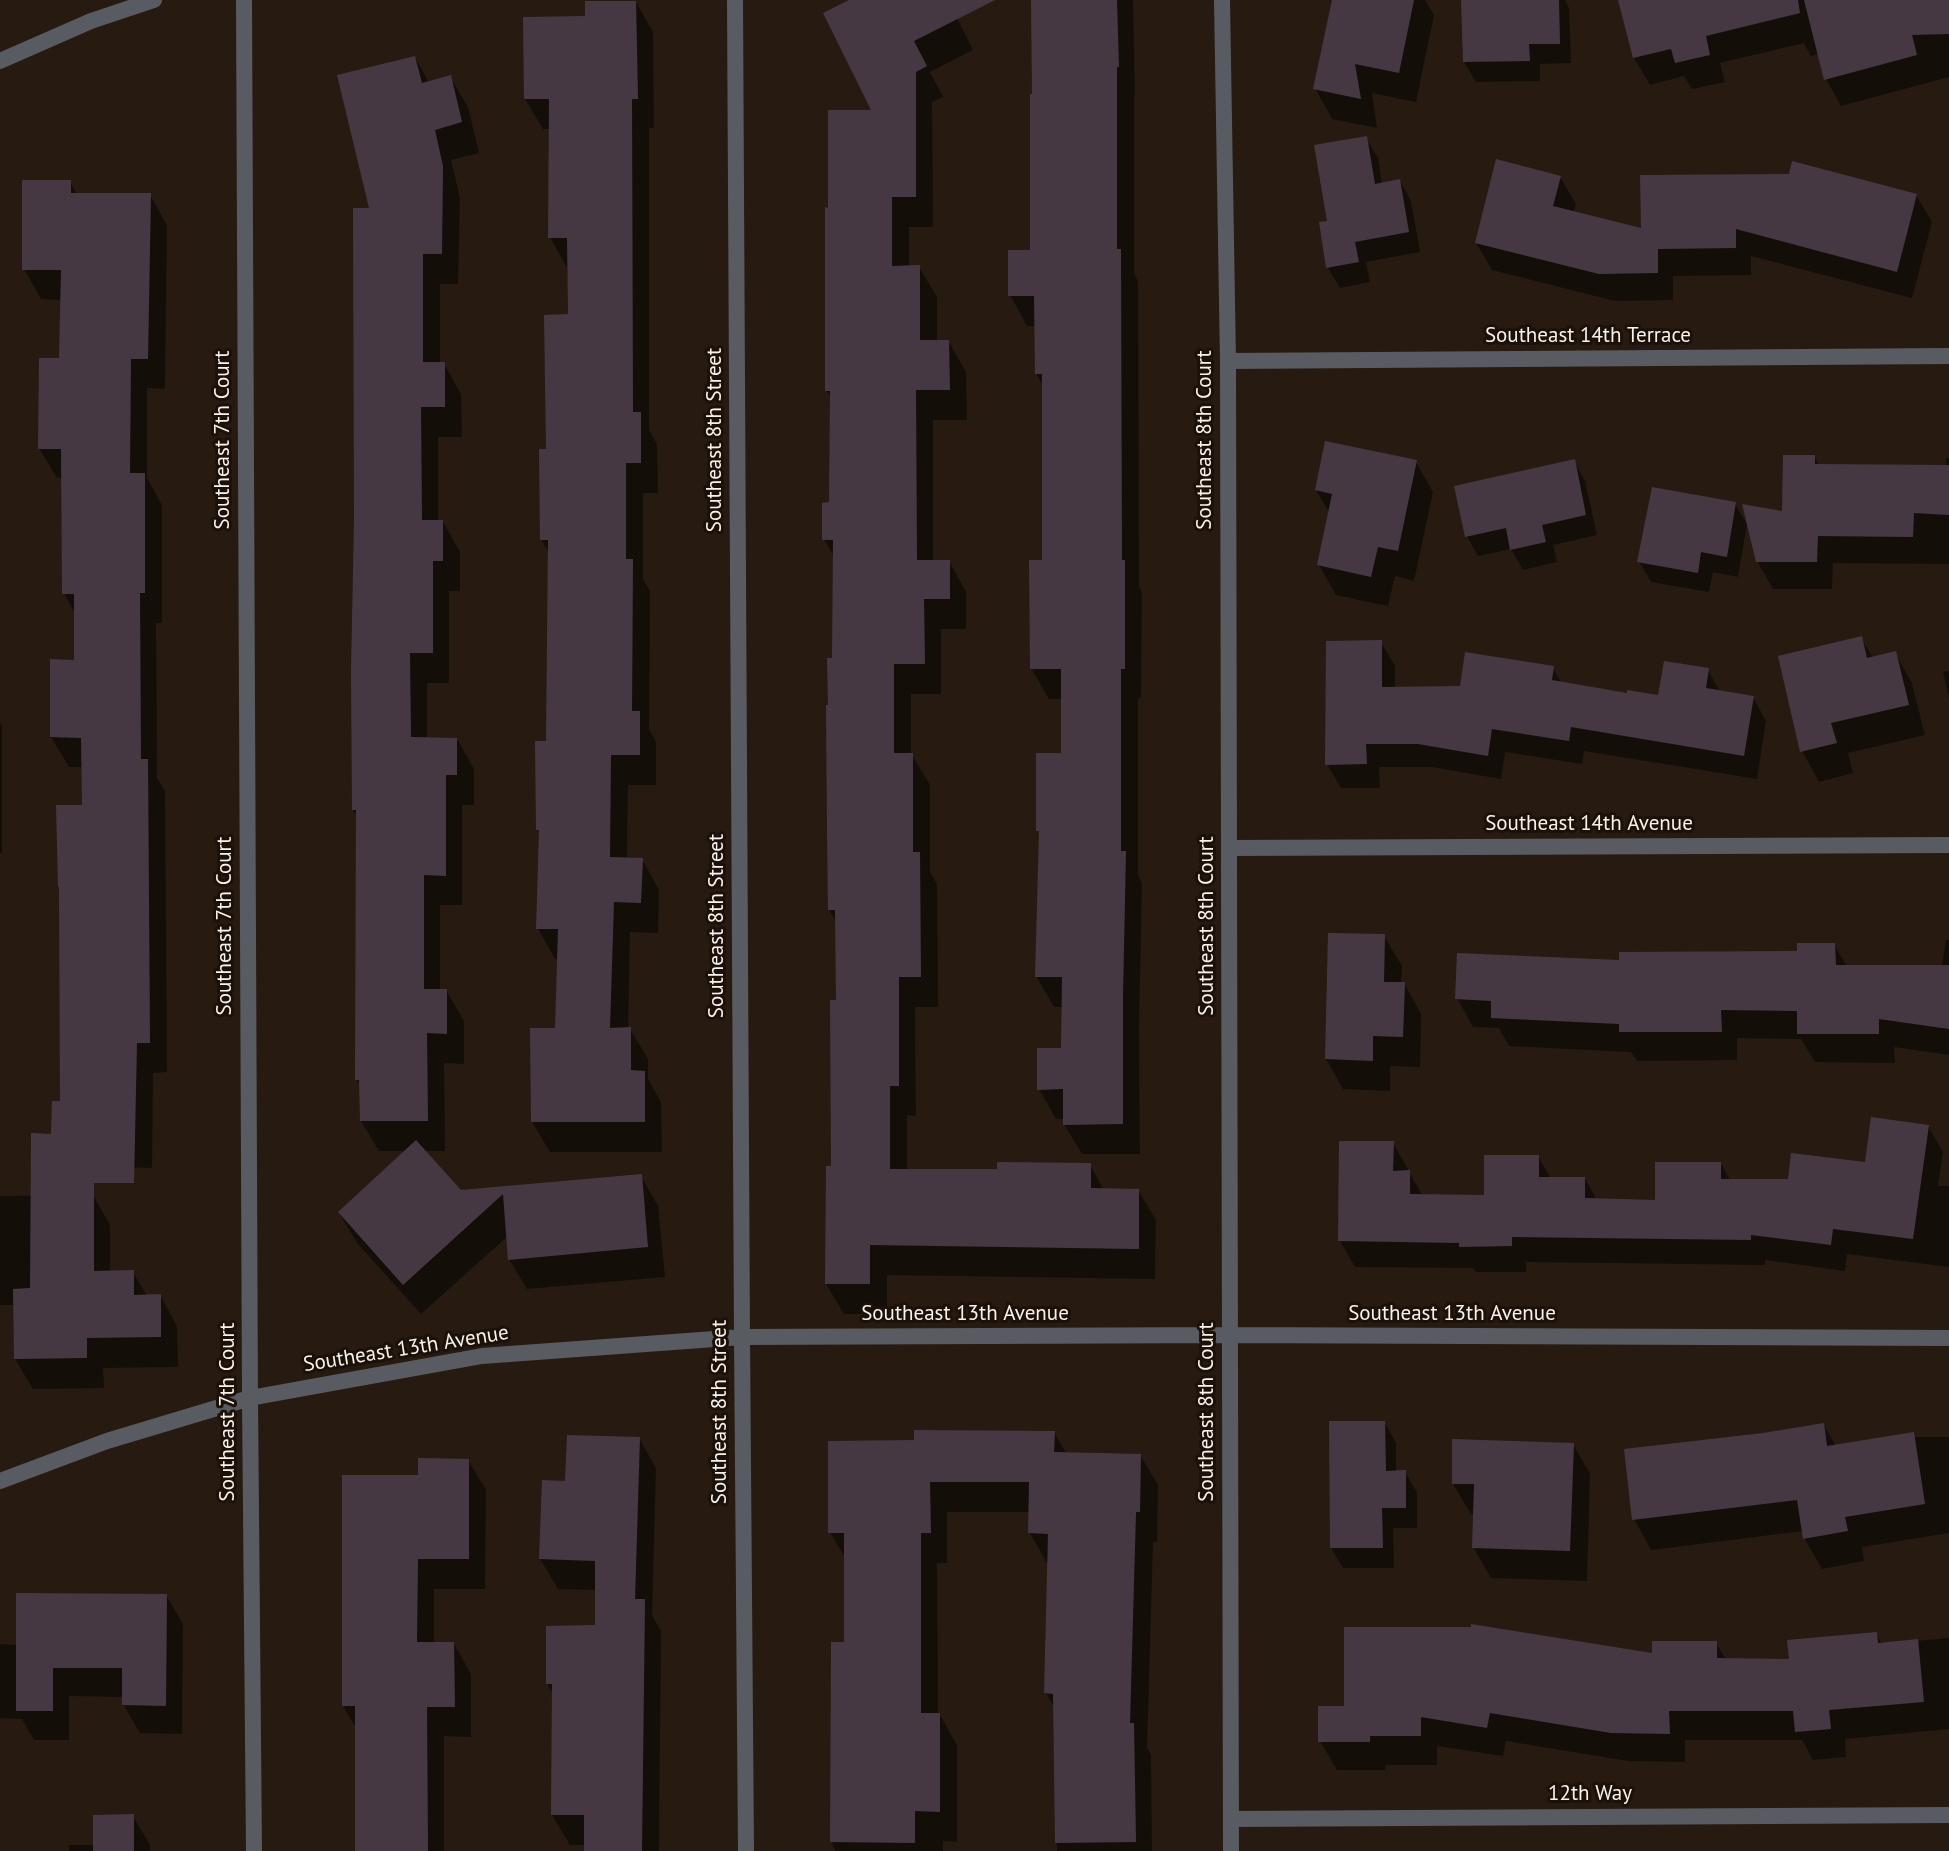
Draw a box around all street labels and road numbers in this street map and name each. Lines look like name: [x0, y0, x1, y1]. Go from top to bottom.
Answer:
street label: Southeast 14th Terrace: [1485, 323, 1691, 349]
street label: Southeast 8th Street: [702, 348, 728, 532]
street label: Southeast 8th Court: [1192, 350, 1218, 530]
street label: Southeast 7th Court: [210, 351, 236, 529]
street label: Southeast 14th Avenue: [1485, 811, 1693, 837]
street label: Southeast 8th Street: [704, 834, 730, 1018]
street label: Southeast 8th Court: [1194, 836, 1220, 1016]
street label: Southeast 7th Court: [212, 837, 238, 1015]
street label: Southeast 13th Avenue: [861, 1301, 1069, 1327]
street label: Southeast 13th Avenue: [1348, 1301, 1556, 1327]
street label: Southeast 13th Avenue: [301, 1320, 511, 1378]
street label: Southeast 8th Street: [707, 1320, 733, 1504]
street label: Southeast 8th Court: [1194, 1322, 1220, 1502]
street label: Southeast 7th Court: [215, 1323, 241, 1501]
street label: 12th Way: [1548, 1781, 1632, 1807]

